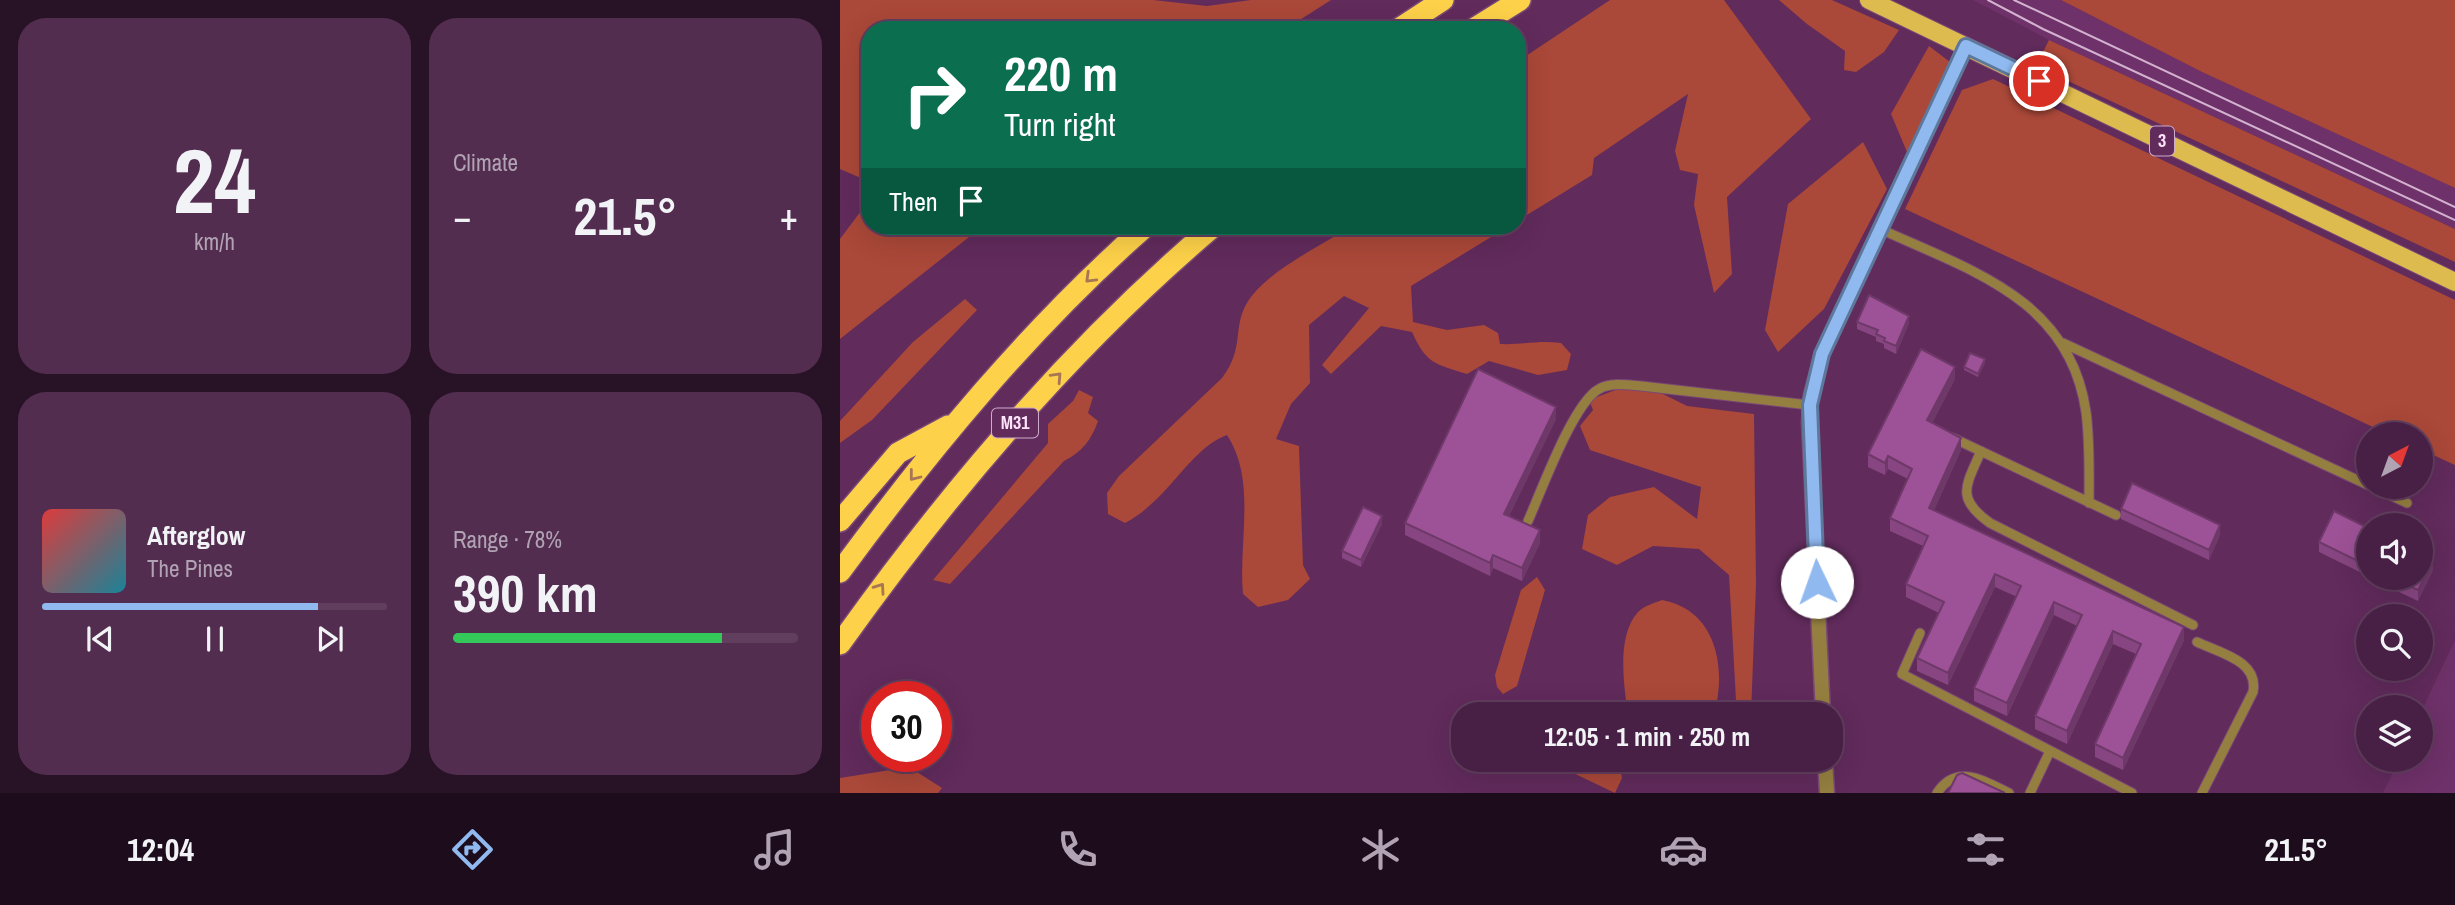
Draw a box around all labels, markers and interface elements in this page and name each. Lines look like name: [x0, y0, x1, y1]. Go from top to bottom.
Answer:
text: 220 m: [1004, 40, 1118, 106]
icon: right: [889, 49, 980, 140]
pin: [2009, 51, 2069, 111]
icon: arrive: [2020, 62, 2058, 100]
text: Turn right: [1004, 103, 1116, 146]
text: 24: [173, 119, 256, 241]
road number: 3: [2150, 126, 2174, 156]
text: Climate: [453, 147, 518, 178]
text: 21.5°: [574, 181, 677, 251]
icon: arrive: [952, 182, 990, 220]
text: Then: [889, 184, 938, 219]
text: −: [453, 191, 471, 242]
text: +: [780, 191, 798, 242]
text: km/h: [194, 226, 235, 257]
one-way arrow: [1085, 269, 1098, 282]
one-way arrow: [1049, 372, 1062, 385]
road number: M31: [992, 408, 1038, 438]
north arrow: [2356, 422, 2432, 499]
map controls: [2356, 422, 2433, 772]
one-way arrow: [909, 468, 922, 481]
button: sound: [2356, 513, 2433, 590]
text: Afterglow: [147, 518, 245, 553]
text: Range · 78%: [453, 524, 562, 555]
position arrow: [1780, 545, 1854, 619]
text: The Pines: [147, 553, 233, 584]
text: 390 km: [453, 558, 598, 628]
one-way arrow: [871, 583, 884, 596]
button: search: [2356, 604, 2433, 681]
icon: previous: [81, 620, 119, 658]
icon: pause: [196, 620, 234, 658]
icon: next: [311, 620, 349, 658]
speed limit sign: 30: [861, 681, 952, 772]
button: layers: [2356, 695, 2433, 772]
text: 12:05 · 1 min · 250 m: [1544, 719, 1750, 754]
icon: directions: [448, 825, 497, 874]
icon: music: [750, 825, 799, 874]
icon: phone: [1053, 825, 1102, 874]
icon: climate: [1356, 825, 1405, 874]
icon: car: [1659, 825, 1708, 874]
icon: filters: [1961, 825, 2010, 874]
text: 12:04: [127, 828, 194, 871]
text: 21.5°: [2264, 828, 2328, 871]

